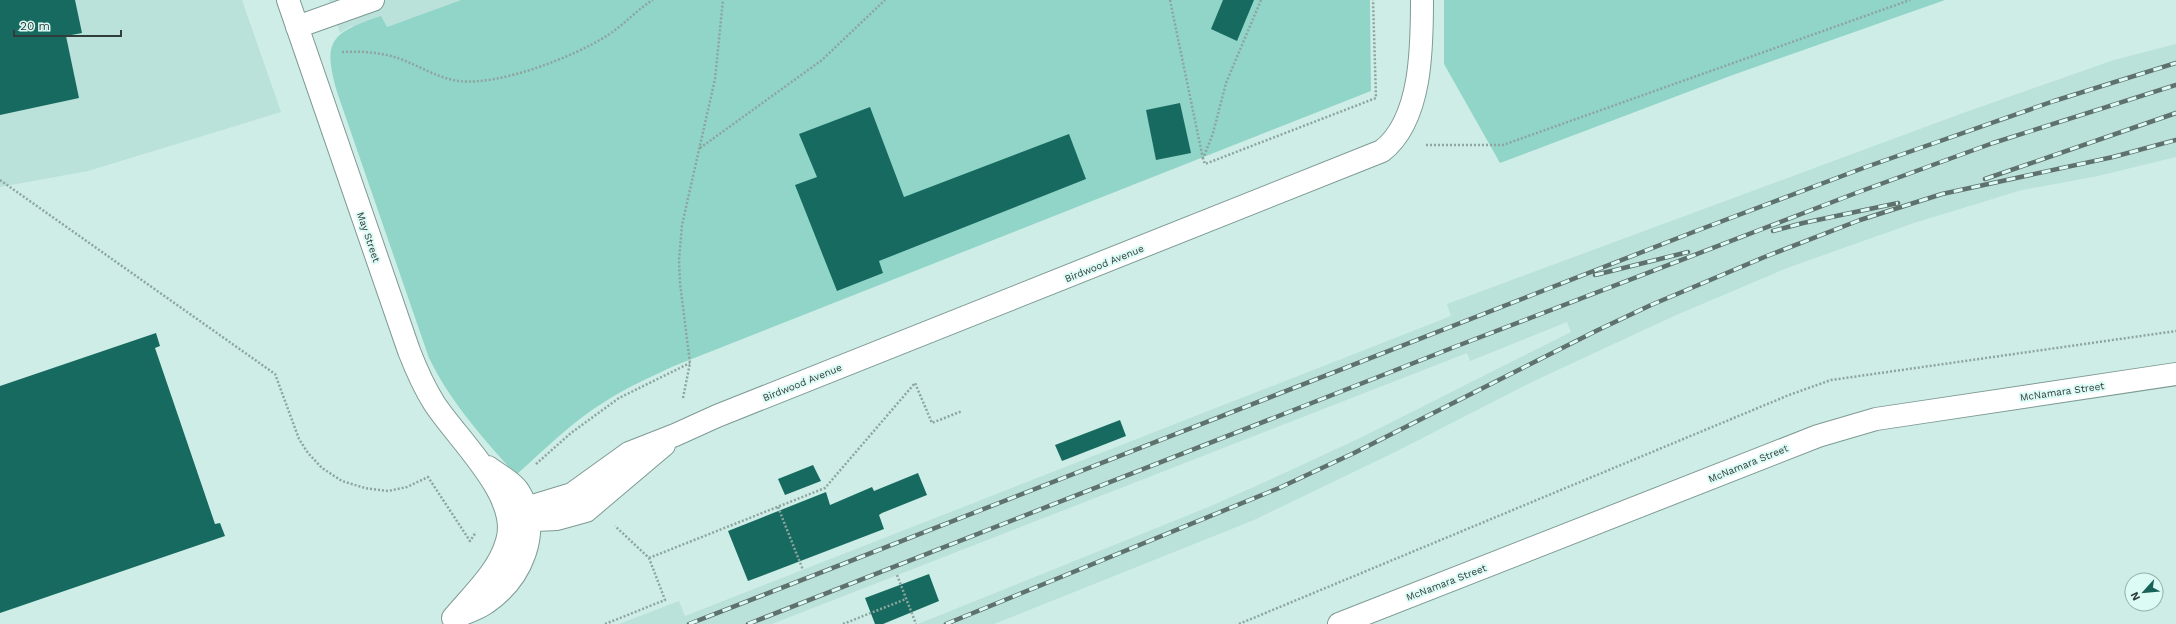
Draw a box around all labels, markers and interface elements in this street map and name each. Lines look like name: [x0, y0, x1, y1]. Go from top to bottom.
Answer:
scale bar: [14, 12, 121, 38]
text: 20 m: [20, 19, 50, 33]
street label: May Street: [355, 211, 382, 264]
street label: Birdwood Avenue: [1063, 243, 1146, 284]
street label: Birdwood Avenue: [761, 362, 844, 403]
street label: McNamara Street: [2019, 380, 2106, 403]
street label: McNamara Street: [1707, 442, 1790, 484]
street label: McNamara Street: [1404, 562, 1489, 603]
north arrow: [2124, 572, 2164, 612]
text: N: [2128, 590, 2143, 603]

